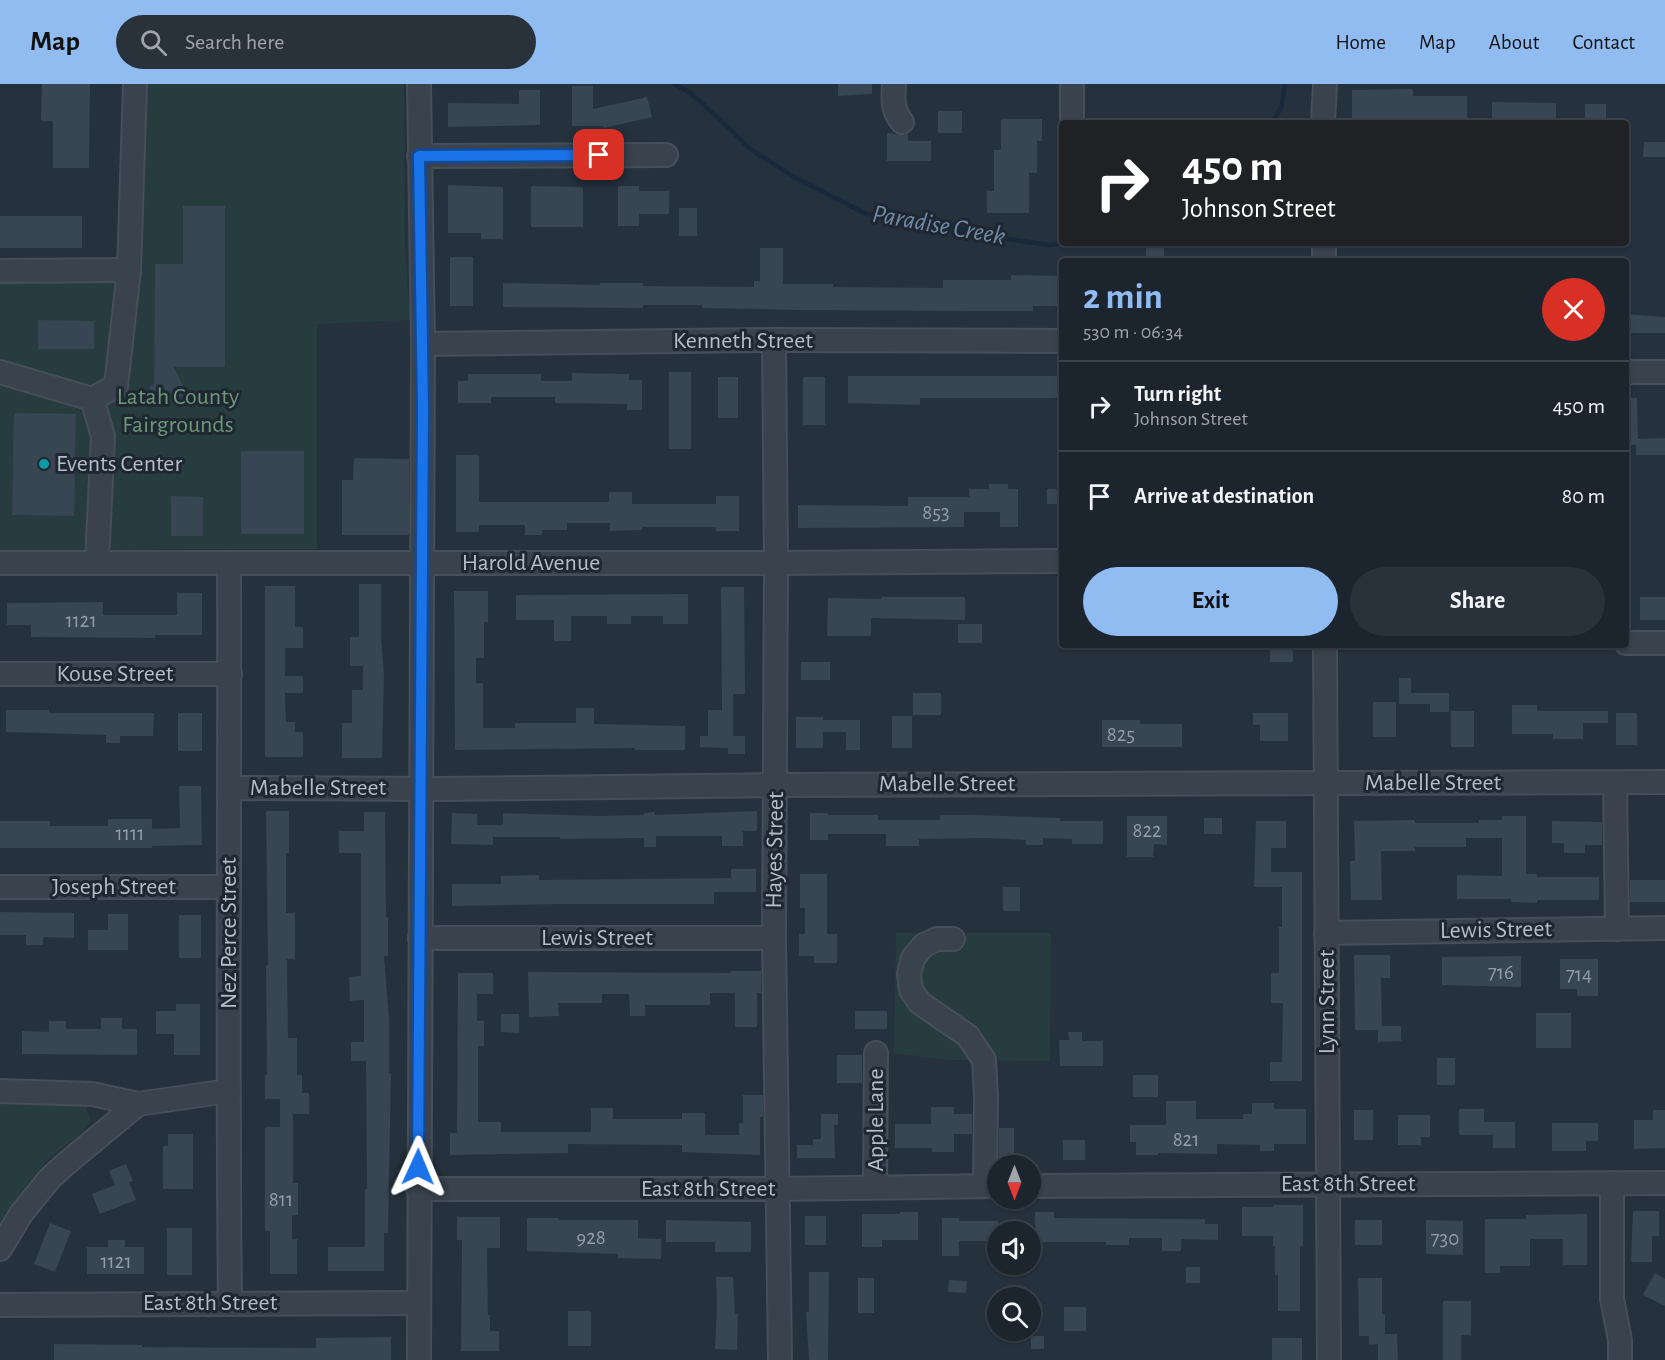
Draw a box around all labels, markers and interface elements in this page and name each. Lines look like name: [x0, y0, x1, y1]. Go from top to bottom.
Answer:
search box: [116, 15, 536, 69]
icon: search: [137, 26, 170, 59]
text: Map: [30, 28, 80, 56]
text: Search here: [185, 31, 284, 53]
text: Home: [1335, 32, 1386, 53]
text: Map: [1419, 32, 1456, 53]
text: About: [1489, 32, 1539, 53]
text: Contact: [1572, 32, 1635, 53]
pin: [573, 129, 624, 180]
icon: arrive: [582, 138, 615, 171]
icon: right: [1083, 144, 1161, 222]
text: 450 m: [1182, 146, 1283, 188]
text: Johnson Street: [1182, 195, 1336, 222]
water label: Paradise Creek: [870, 201, 1008, 249]
button: close: [1542, 278, 1605, 341]
text: 2 min: [1083, 279, 1163, 315]
text: 530 m · 06:34: [1083, 322, 1183, 342]
street label: Kenneth Street: [673, 329, 813, 353]
text: Turn right: [1134, 383, 1221, 405]
park label: Latah County Fairgrounds: [117, 385, 239, 437]
icon: right: [1083, 390, 1116, 423]
text: 450 m: [1552, 395, 1605, 417]
text: Johnson Street: [1134, 409, 1248, 429]
place label: Events Center: [56, 452, 182, 476]
marker: Events Center: [37, 457, 51, 471]
icon: arrive: [1083, 480, 1116, 513]
text: Arrive at destination: [1134, 485, 1314, 507]
text: 80 m: [1562, 485, 1605, 507]
house number: 853: [922, 502, 950, 523]
street label: Harold Avenue: [462, 551, 600, 575]
button: Exit: [1083, 567, 1338, 636]
button: Share: [1350, 567, 1605, 636]
house number: 1121: [65, 610, 97, 631]
street label: Kouse Street: [57, 662, 174, 686]
house number: 825: [1107, 724, 1135, 745]
street label: Mabelle Street: [1365, 771, 1502, 795]
street label: Mabelle Street: [879, 772, 1016, 796]
street label: Mabelle Street: [250, 776, 387, 800]
street label: Hayes Street: [762, 791, 788, 909]
house number: 822: [1132, 820, 1162, 841]
house number: 1111: [116, 823, 144, 844]
street label: Nez Perce Street: [217, 857, 241, 1009]
street label: Joseph Street: [52, 875, 176, 899]
street label: Lewis Street: [1440, 917, 1553, 943]
street label: Lewis Street: [541, 926, 653, 950]
street label: Lynn Street: [1315, 949, 1339, 1054]
house number: 716: [1488, 962, 1514, 983]
house number: 714: [1566, 964, 1592, 985]
street label: Apple Lane: [864, 1068, 888, 1172]
house number: 821: [1173, 1129, 1199, 1150]
position arrow: [386, 1135, 450, 1199]
north arrow: [987, 1155, 1041, 1209]
map controls: [987, 1155, 1041, 1341]
street label: East 8th Street: [1281, 1172, 1416, 1196]
street label: East 8th Street: [641, 1177, 776, 1201]
house number: 811: [269, 1189, 293, 1210]
button: sound: [987, 1221, 1041, 1275]
house number: 928: [576, 1227, 606, 1248]
house number: 730: [1431, 1228, 1459, 1249]
house number: 1121: [100, 1251, 132, 1272]
button: search: [987, 1287, 1041, 1341]
street label: East 8th Street: [143, 1291, 278, 1315]

